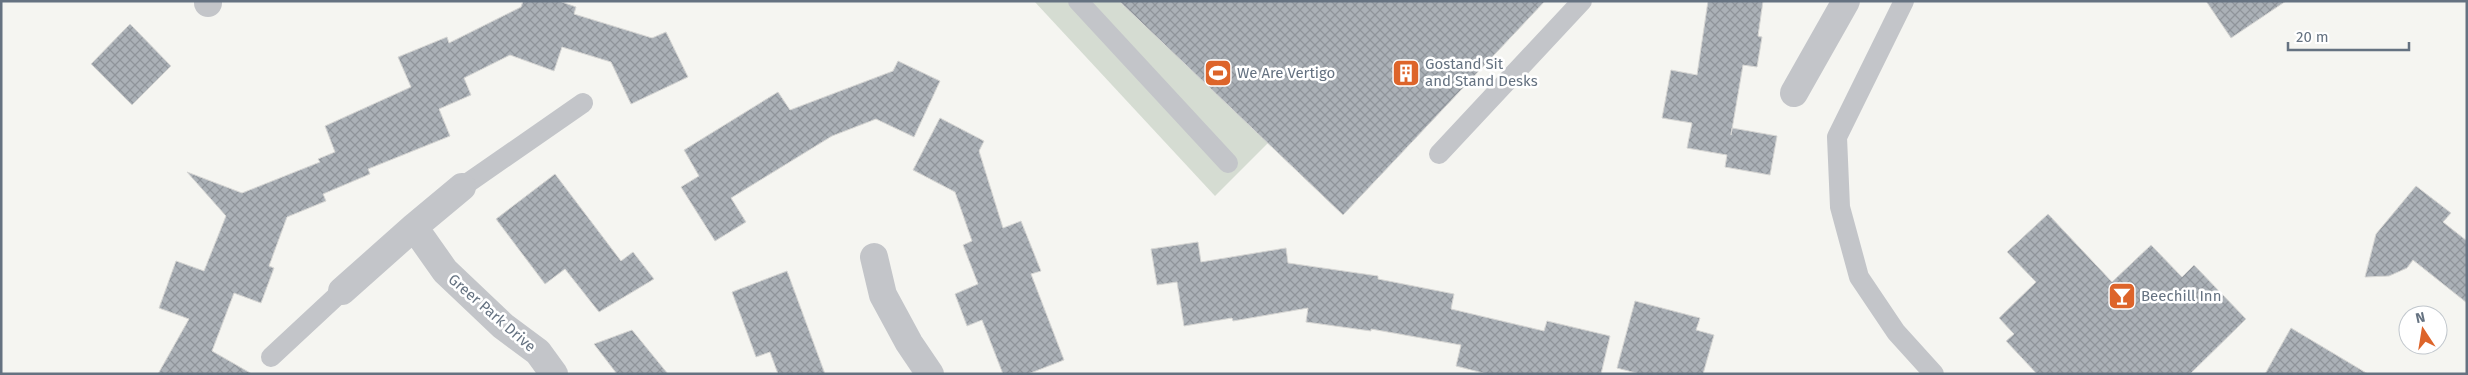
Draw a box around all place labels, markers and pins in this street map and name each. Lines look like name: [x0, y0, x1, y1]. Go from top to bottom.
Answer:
place label: Gostand Sit and Stand Desks: [1425, 55, 1538, 90]
sports icon: We Are Vertigo: [1203, 58, 1233, 88]
building icon: Gostand Sit and Stand Desks: [1391, 58, 1421, 88]
place label: We Are Vertigo: [1237, 64, 1335, 82]
bar icon: Beechill Inn: [2107, 281, 2137, 311]
place label: Beechill Inn: [2141, 287, 2221, 305]

